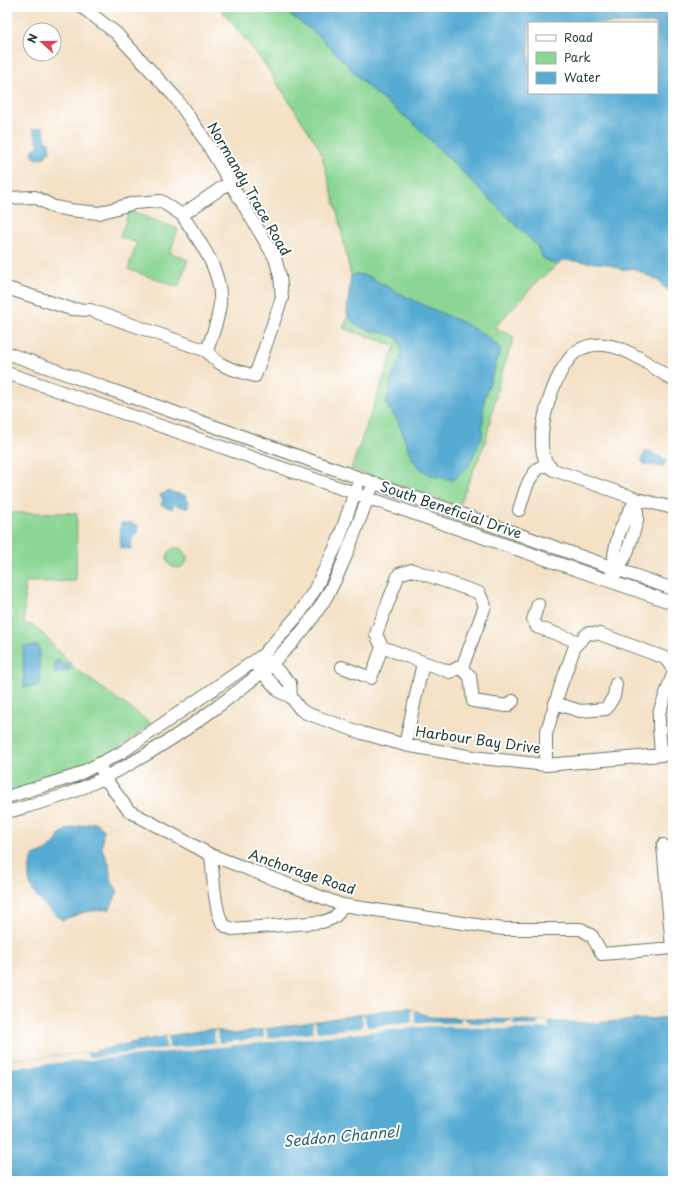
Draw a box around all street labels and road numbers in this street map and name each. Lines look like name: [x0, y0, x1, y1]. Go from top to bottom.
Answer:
street label: Normandy Trace Road: [202, 118, 296, 260]
street label: South Beneficial Drive: [377, 475, 525, 544]
street label: Harbour Bay Drive: [414, 720, 542, 759]
street label: Anchorage Road: [246, 843, 358, 900]

